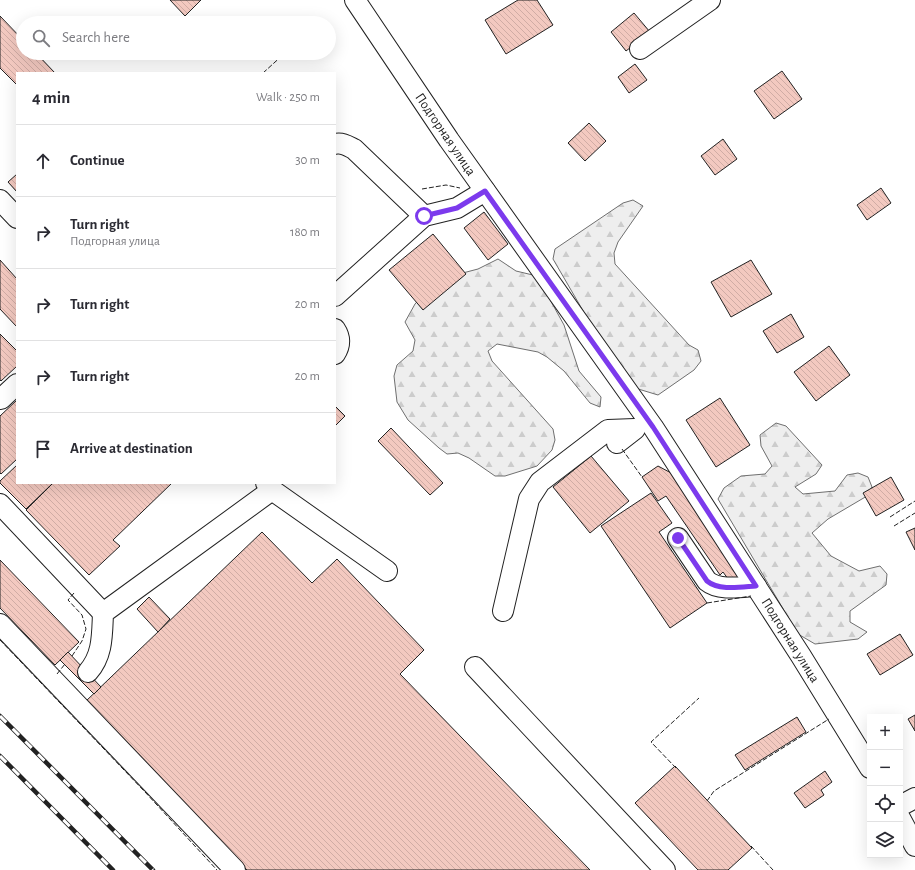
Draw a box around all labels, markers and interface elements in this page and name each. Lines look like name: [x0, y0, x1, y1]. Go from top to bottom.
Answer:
search box: [16, 16, 336, 60]
icon: search: [30, 27, 52, 49]
text: Search here: [62, 30, 130, 45]
text: 4 min: [32, 89, 70, 106]
text: Walk · 250 m: [256, 91, 320, 104]
street label: Подгорная улица: [412, 91, 478, 179]
icon: ahead: [32, 150, 54, 172]
text: Continue: [70, 153, 125, 168]
text: 30 m: [295, 154, 320, 167]
route start: [415, 207, 433, 225]
text: Turn right: [70, 217, 129, 232]
icon: right: [32, 222, 54, 244]
text: 180 m: [290, 226, 320, 239]
text: Подгорная улица: [70, 235, 160, 248]
icon: right: [32, 294, 54, 316]
text: Turn right: [70, 297, 129, 312]
text: 20 m: [295, 298, 320, 311]
icon: right: [32, 366, 54, 388]
text: Turn right: [70, 369, 129, 384]
text: 20 m: [295, 370, 320, 383]
icon: arrive: [32, 438, 54, 460]
text: Arrive at destination: [70, 441, 193, 456]
route end: [669, 529, 687, 547]
street label: Подгорная улица: [759, 596, 822, 686]
map controls: [867, 714, 903, 858]
button: +: [867, 714, 903, 750]
button: −: [867, 750, 903, 786]
button: locate: [867, 786, 903, 822]
button: layers: [867, 822, 903, 858]

